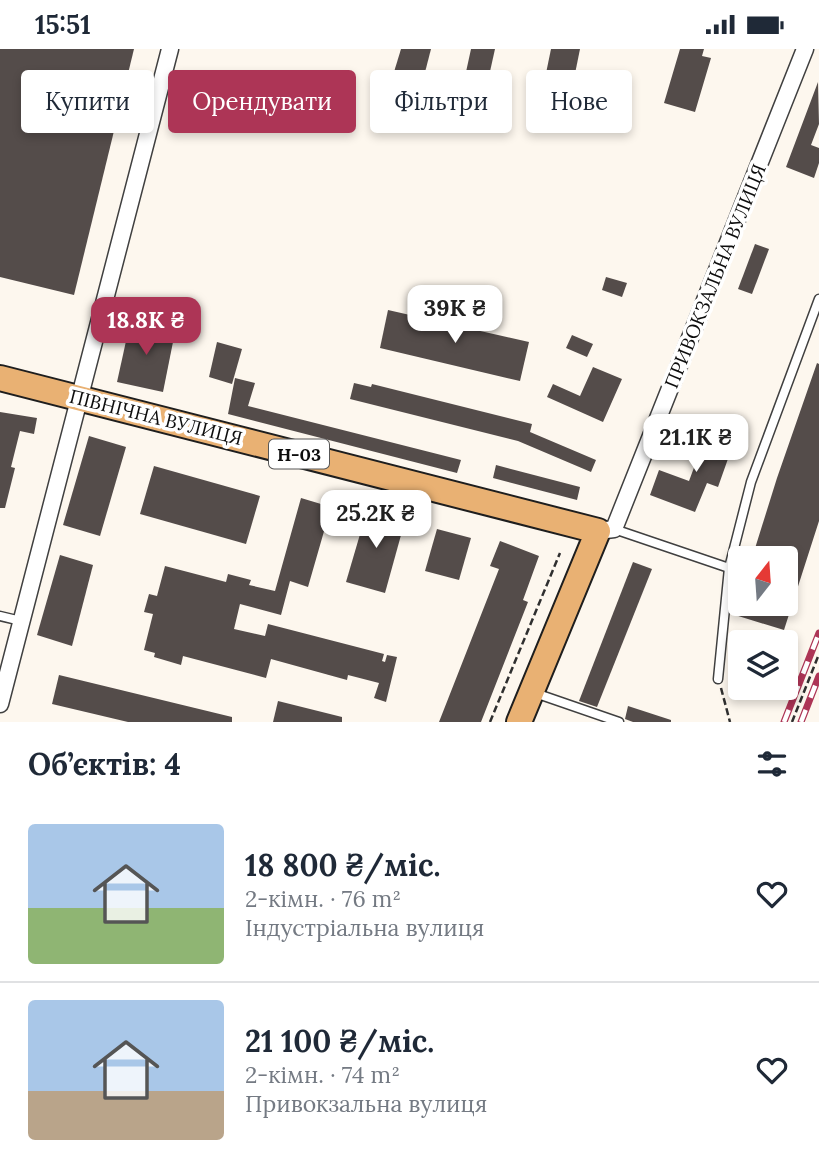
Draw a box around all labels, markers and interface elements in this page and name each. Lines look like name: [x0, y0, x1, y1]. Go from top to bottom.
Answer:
text: 15:51: [35, 8, 91, 41]
chip: Купити: [21, 70, 154, 133]
chip: Орендувати: [168, 70, 356, 133]
chip: Фільтри: [370, 70, 512, 133]
chip: Нове: [526, 70, 632, 133]
street label: ПРИВОКЗАЛЬНА ВУЛИЦЯ: [659, 160, 771, 392]
pin: 39K ₴: [406, 285, 504, 345]
text: 39K ₴: [423, 293, 487, 322]
pin: 18.8K ₴: [81, 297, 211, 357]
text: 18.8K ₴: [107, 305, 185, 334]
street label: ПІВНІЧНА ВУЛИЦЯ: [67, 384, 245, 450]
pin: 21.1K ₴: [631, 415, 761, 474]
text: 21.1K ₴: [659, 422, 733, 451]
road number: Н-03: [269, 439, 329, 468]
pin: 25.2K ₴: [311, 491, 441, 550]
text: 25.2K ₴: [336, 498, 416, 527]
north arrow: [728, 546, 798, 616]
map controls: [728, 546, 798, 700]
button: layers: [728, 630, 798, 700]
text: Об’єктів: 4: [28, 745, 181, 783]
icon: filters: [753, 745, 791, 783]
text: 18 800 ₴/міс.: [245, 846, 440, 884]
icon: home: [84, 852, 168, 936]
icon: heart: [753, 875, 791, 913]
text: 2-кімн. · 76 m²: [245, 884, 401, 913]
text: Індустріальна вулиця: [245, 913, 484, 942]
text: 21 100 ₴/міс.: [245, 1022, 434, 1060]
icon: home: [84, 1028, 168, 1112]
icon: heart: [753, 1051, 791, 1089]
text: 2-кімн. · 74 m²: [245, 1060, 400, 1089]
text: Привокзальна вулиця: [245, 1089, 487, 1118]

